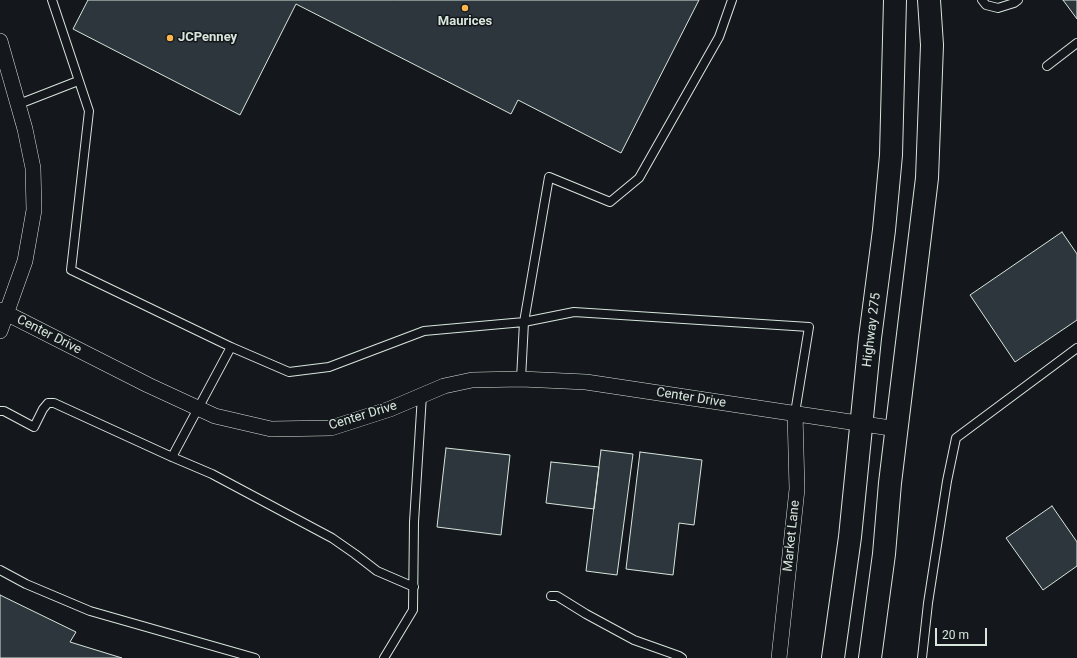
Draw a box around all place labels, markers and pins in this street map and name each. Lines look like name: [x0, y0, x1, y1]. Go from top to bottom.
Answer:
marker: Maurices: [460, 3, 470, 13]
place label: Maurices: [438, 14, 492, 30]
place label: JCPenney: [178, 30, 237, 46]
marker: JCPenney: [165, 33, 175, 43]

